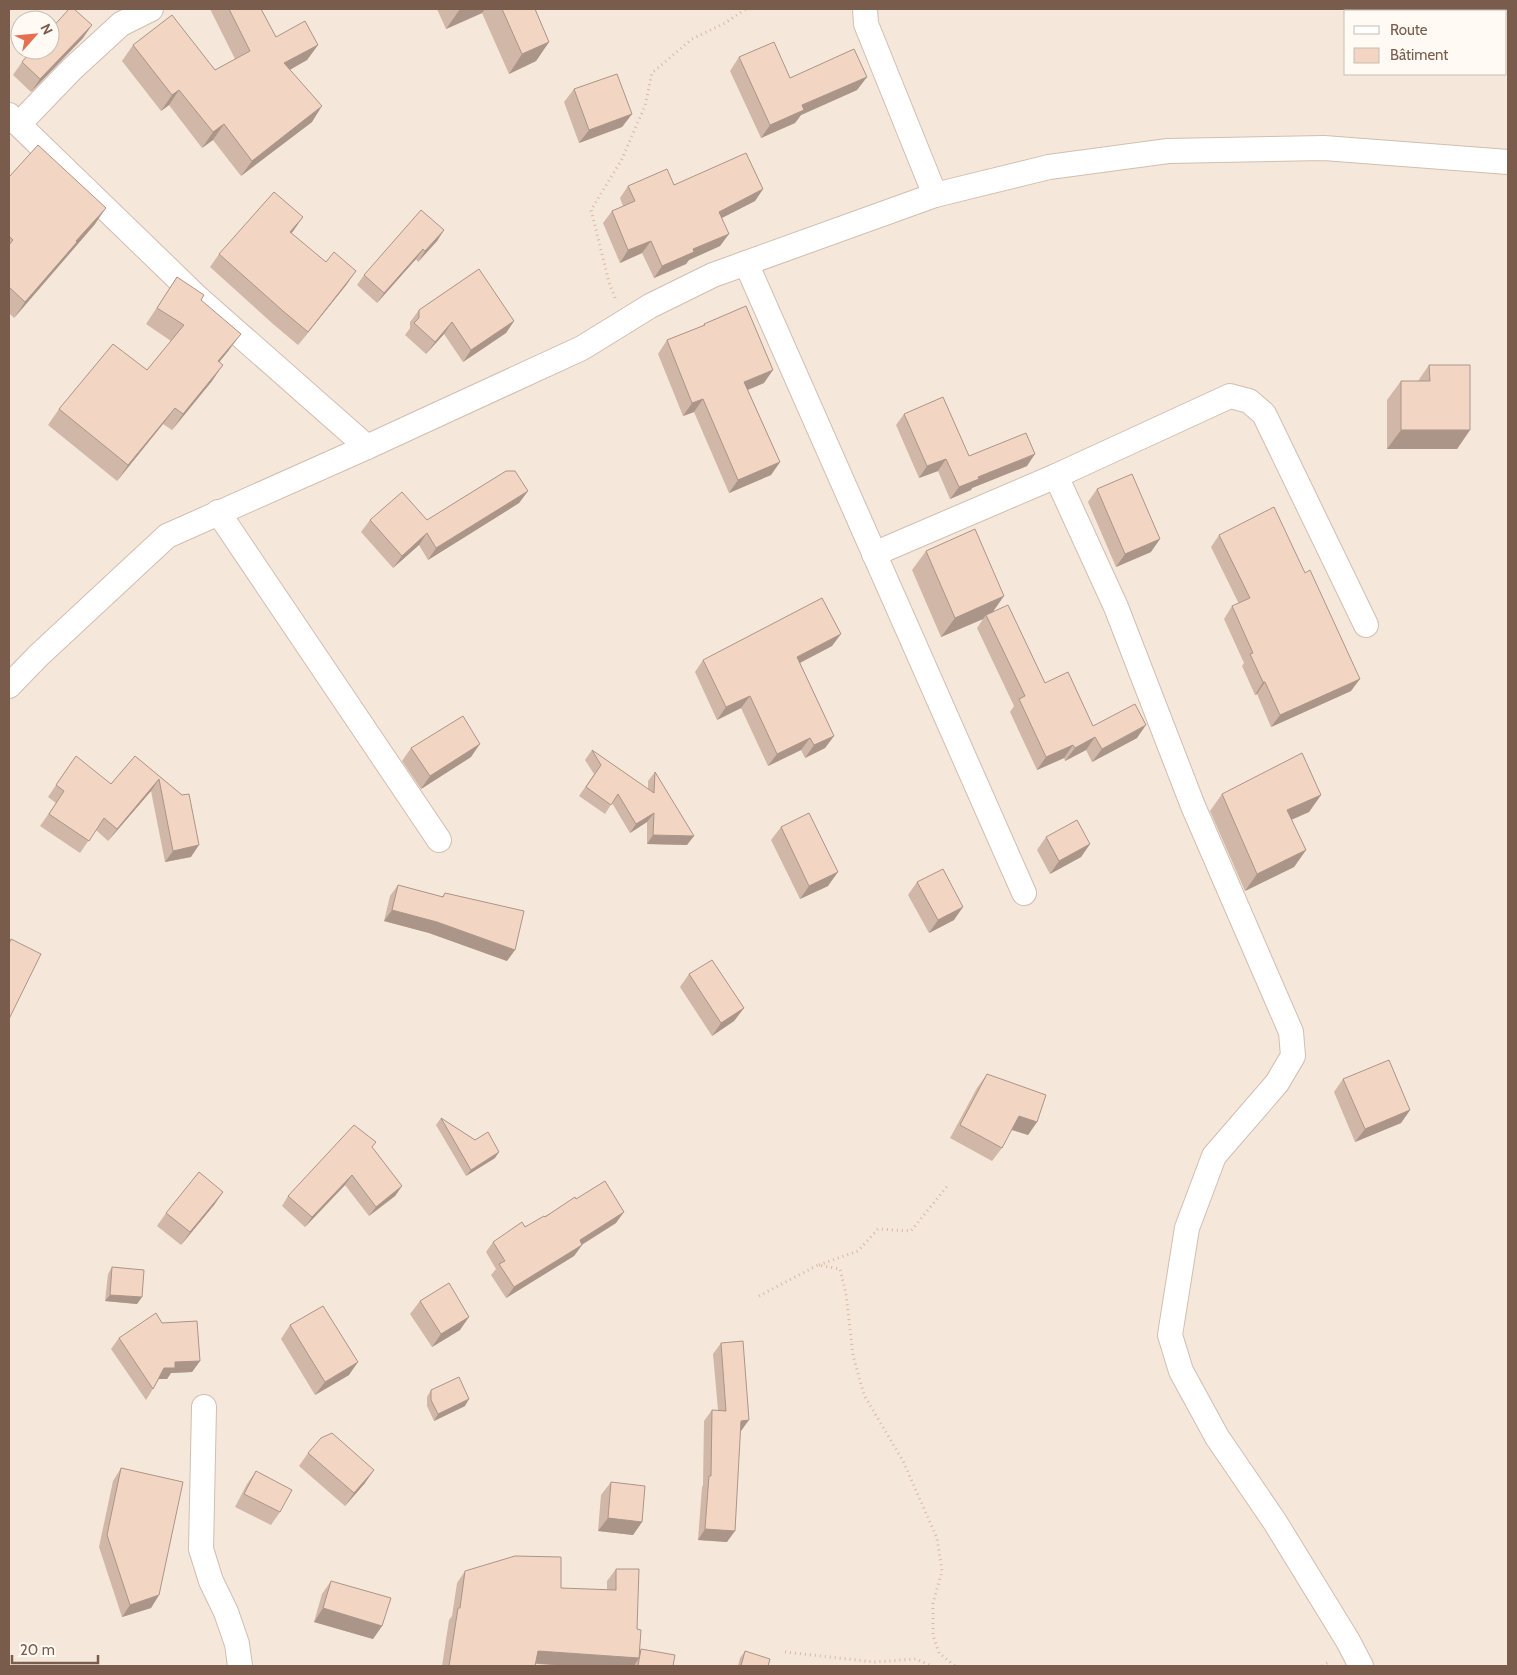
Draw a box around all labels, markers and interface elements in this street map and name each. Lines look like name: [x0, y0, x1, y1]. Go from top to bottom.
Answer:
north arrow: [10, 10, 60, 60]
legend: [1344, 10, 1507, 75]
text: N: [36, 21, 57, 38]
text: Route: [1390, 21, 1428, 39]
text: Bâtiment: [1390, 46, 1448, 64]
scale bar: [12, 1632, 99, 1664]
text: 20 m: [20, 1641, 55, 1659]

